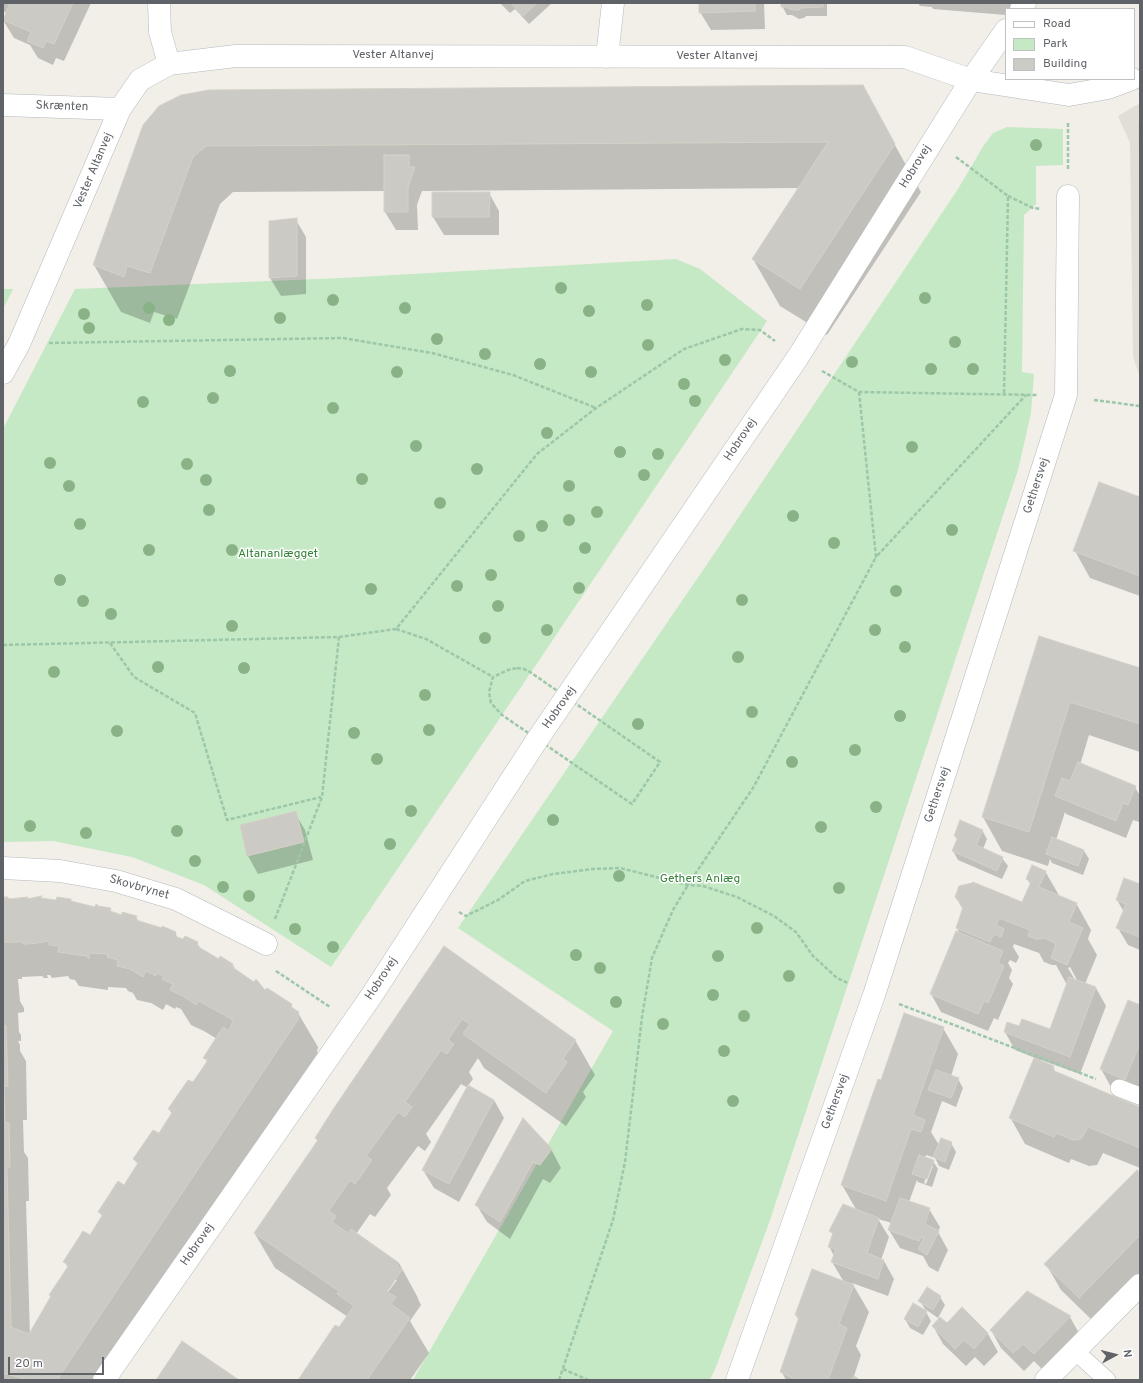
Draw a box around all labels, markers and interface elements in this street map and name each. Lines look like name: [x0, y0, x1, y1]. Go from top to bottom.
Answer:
legend: [1005, 8, 1135, 80]
text: Road: [1043, 16, 1071, 32]
text: Park: [1043, 36, 1068, 52]
street label: Vester Altanvej: [352, 49, 434, 63]
street label: Vester Altanvej: [676, 50, 758, 64]
text: Building: [1043, 56, 1087, 72]
street label: Skrænten: [35, 99, 89, 115]
street label: Vester Altanvej: [71, 131, 117, 211]
street label: Hobrovej: [897, 143, 935, 191]
street label: Hobrovej: [721, 416, 761, 464]
street label: Gethersvej: [1021, 456, 1053, 516]
park label: Altananlægget: [238, 548, 318, 562]
street label: Hobrovej: [540, 684, 580, 732]
street label: Gethersvej: [922, 765, 954, 825]
street label: Skovbrynet: [107, 873, 171, 903]
park label: Gethers Anlæg: [660, 873, 740, 887]
street label: Hobrovej: [363, 955, 401, 1003]
street label: Gethersvej: [819, 1072, 853, 1132]
street label: Hobrovej: [178, 1221, 218, 1269]
north arrow: [1095, 1335, 1135, 1375]
scale bar: [10, 1349, 106, 1375]
text: N: [1119, 1349, 1134, 1358]
text: 20 m: [15, 1356, 43, 1372]

